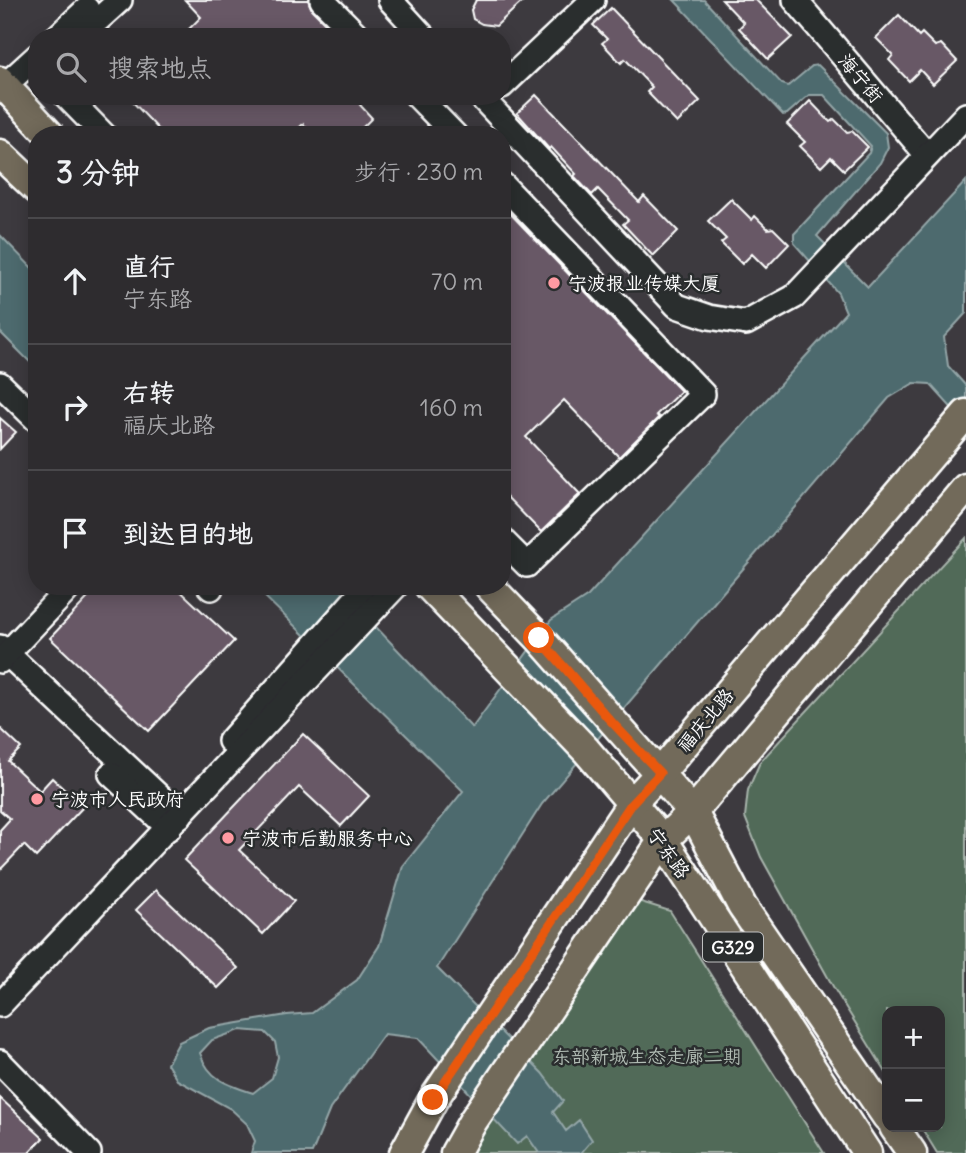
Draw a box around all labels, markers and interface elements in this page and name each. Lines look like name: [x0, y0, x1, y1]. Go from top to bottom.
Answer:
search box: [28, 28, 511, 105]
icon: search: [52, 48, 90, 86]
street label: 海宁街: [833, 48, 889, 108]
text: 搜索地点: [108, 51, 212, 84]
text: 3 分钟: [56, 153, 140, 191]
text: 步行 · 230 m: [354, 157, 483, 186]
text: 直行: [123, 250, 175, 283]
icon: ahead: [56, 262, 94, 300]
text: 70 m: [431, 267, 483, 296]
place label: 宁波报业传媒大厦: [568, 271, 720, 295]
marker: 宁波报业传媒大厦: [546, 275, 562, 291]
text: 宁东路: [123, 284, 192, 313]
text: 右转: [123, 376, 175, 409]
icon: right: [56, 388, 94, 426]
text: 160 m: [420, 393, 483, 422]
text: 福庆北路: [123, 410, 215, 439]
icon: arrive: [56, 514, 94, 552]
text: 到达目的地: [123, 517, 253, 550]
route start: [523, 622, 554, 653]
street label: 福庆北路: [671, 683, 739, 757]
place label: 宁波市人民政府: [51, 787, 184, 811]
marker: 宁波市人民政府: [29, 791, 45, 807]
street label: 宁东路: [643, 823, 695, 883]
place label: 宁波市后勤服务中心: [242, 826, 413, 850]
marker: 宁波市后勤服务中心: [220, 830, 236, 846]
road number: G329: [703, 932, 763, 962]
map controls: [882, 1006, 945, 1132]
button: +: [882, 1006, 945, 1069]
park label: 东部新城生态走廊二期: [552, 1044, 742, 1068]
button: −: [882, 1069, 945, 1132]
route end: [417, 1084, 448, 1115]

